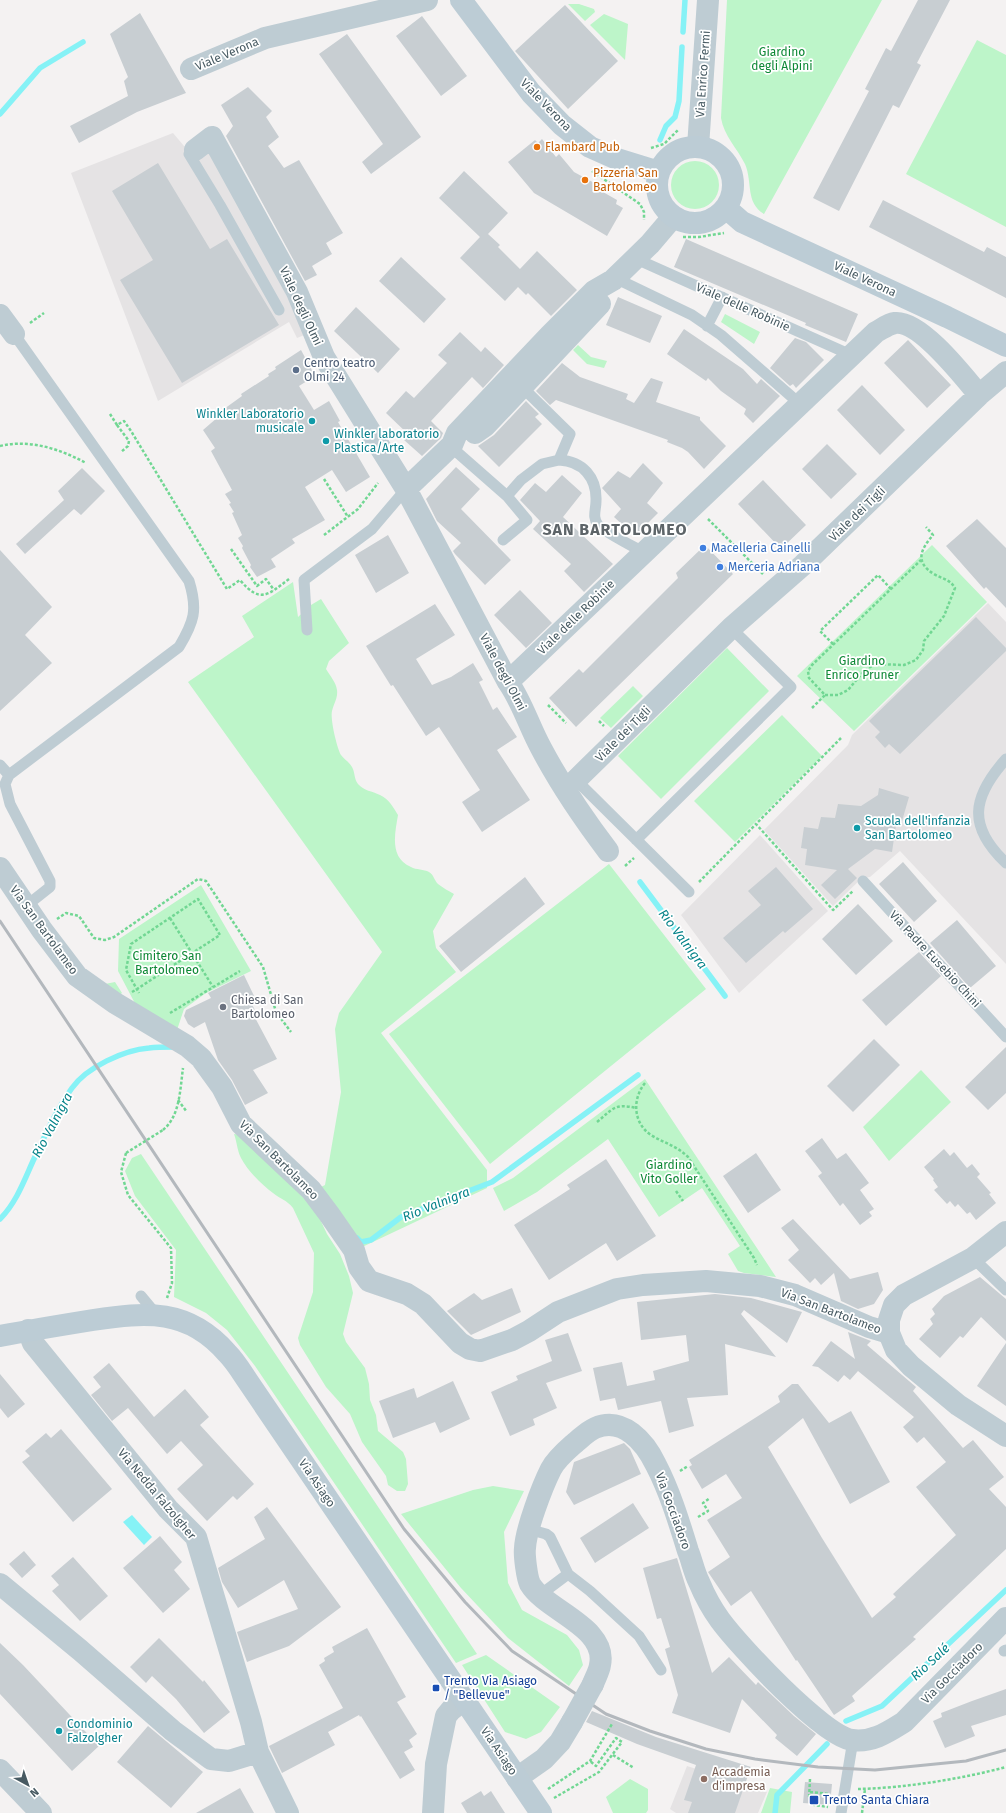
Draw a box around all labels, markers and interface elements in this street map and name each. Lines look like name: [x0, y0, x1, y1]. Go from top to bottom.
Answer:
street label: Via Enrico Fermi: [693, 30, 713, 118]
street label: Viale Verona: [193, 34, 261, 74]
park label: Giardino degli Alpini: [751, 45, 813, 73]
street label: Viale Verona: [518, 76, 574, 134]
place label: Flambard Pub: [545, 140, 620, 154]
marker: Flambard Pub: [532, 142, 542, 152]
place label: Pizzeria San Bartolomeo: [593, 166, 658, 194]
marker: Pizzeria San Bartolomeo: [580, 175, 590, 185]
street label: Viale Verona: [831, 258, 899, 300]
street label: Viale degli Olmi: [277, 264, 325, 348]
street label: Viale delle Robinie: [694, 280, 792, 334]
place label: Centro teatro Olmi 24: [304, 356, 376, 384]
marker: Centro teatro Olmi 24: [291, 365, 301, 375]
place label: Winkler Laboratorio musicale: [196, 407, 304, 435]
marker: Winkler Laboratorio musicale: [307, 416, 317, 426]
place label: Winkler laboratorio Plastica/Arte: [334, 427, 439, 455]
marker: Winkler laboratorio Plastica/Arte: [321, 436, 331, 446]
street label: Viale dei Tigli: [826, 484, 888, 544]
district label: SAN BARTOLOMEO: [542, 520, 688, 539]
place label: Macelleria Cainelli: [711, 541, 811, 555]
marker: Macelleria Cainelli: [698, 543, 708, 553]
place label: Merceria Adriana: [728, 560, 820, 574]
marker: Merceria Adriana: [715, 562, 725, 572]
street label: Viale delle Robinie: [535, 577, 617, 657]
street label: Viale degli Olmi: [477, 631, 529, 713]
park label: Giardino Enrico Pruner: [825, 654, 899, 682]
street label: Viale dei Tigli: [592, 703, 654, 765]
place label: Scuola dell'infanzia San Bartolomeo: [865, 814, 970, 842]
marker: Scuola dell'infanzia San Bartolomeo: [852, 823, 862, 833]
street label: Via San Bartolameo: [7, 883, 81, 977]
water label: Rio Valnigra: [656, 906, 710, 972]
street label: Via Padre Eusebio Chini: [886, 908, 984, 1010]
park label: Cimitero San Bartolomeo: [132, 949, 202, 977]
place label: Chiesa di San Bartolomeo: [231, 993, 304, 1021]
marker: Chiesa di San Bartolomeo: [218, 1002, 228, 1012]
water label: Rio Valnigra: [29, 1090, 75, 1160]
street label: Via San Bartolameo: [236, 1117, 322, 1203]
park label: Giardino Vito Goller: [640, 1158, 698, 1186]
water label: Rio Valnigra: [400, 1184, 472, 1224]
street label: Via San Bartolameo: [779, 1285, 883, 1337]
street label: Via Nedda Falzolgher: [115, 1446, 199, 1542]
street label: Via Asiago: [296, 1456, 338, 1510]
street label: Via Gocciadoro: [653, 1471, 693, 1551]
street label: Via Gocciadoro: [918, 1639, 986, 1707]
water label: Rio Salé: [908, 1640, 953, 1684]
place label: Trento Via Asiago / "Bellevue": [444, 1674, 537, 1702]
marker: Trento Via Asiago / "Bellevue": [431, 1683, 441, 1693]
place label: Condominio Falzolgher: [67, 1717, 133, 1745]
street label: Via Asiago: [478, 1724, 520, 1778]
marker: Condominio Falzolgher: [54, 1726, 64, 1736]
north arrow: [8, 1765, 48, 1805]
place label: Accademia d'impresa: [712, 1765, 770, 1793]
marker: Accademia d'impresa: [699, 1774, 709, 1784]
text: N: [27, 1785, 41, 1800]
place label: Trento Santa Chiara: [823, 1793, 929, 1807]
marker: Trento Santa Chiara: [808, 1794, 820, 1806]

